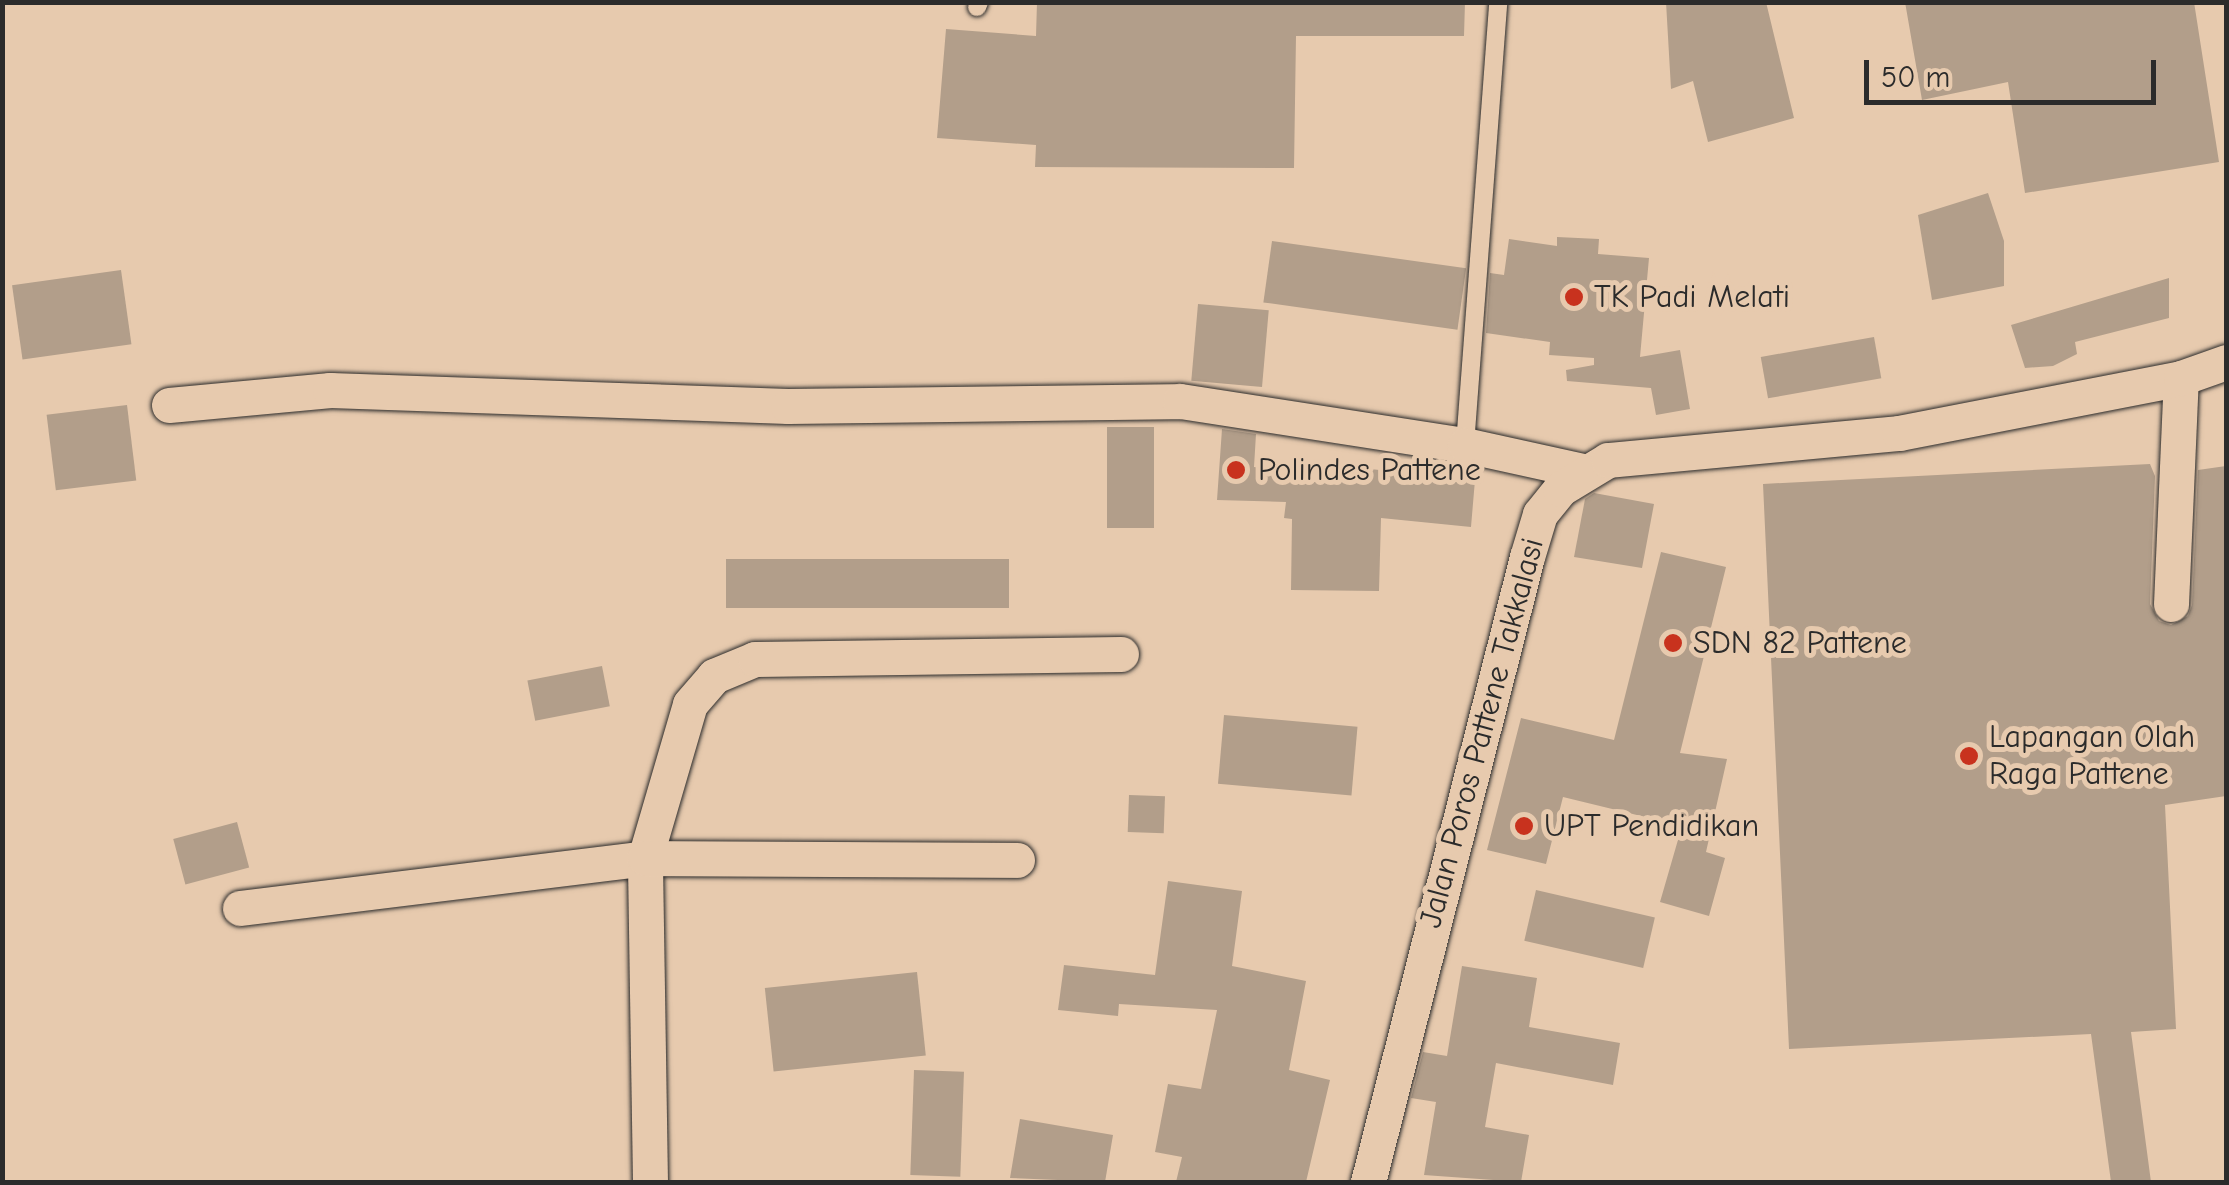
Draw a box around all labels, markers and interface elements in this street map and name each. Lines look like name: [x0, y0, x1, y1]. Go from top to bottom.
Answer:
scale bar: [1869, 40, 2162, 102]
text: 50 m: [1881, 60, 1950, 95]
place label: TK Padi Melati: [1594, 278, 1790, 316]
marker: TK Padi Melati: [1563, 286, 1585, 308]
place label: Polindes Pattene: [1258, 451, 1481, 489]
marker: Polindes Pattene: [1223, 457, 1249, 483]
street label: Jalan Poros Pattene Takkalasi: [1411, 534, 1553, 932]
place label: SDN 82 Pattene: [1693, 624, 1907, 662]
marker: SDN 82 Pattene: [1662, 632, 1684, 654]
place label: Lapangan Olah Raga Pattene: [1989, 719, 2195, 794]
marker: Lapangan Olah Raga Pattene: [1958, 745, 1980, 767]
place label: UPT Pendidikan: [1544, 807, 1759, 845]
marker: UPT Pendidikan: [1513, 815, 1535, 837]

